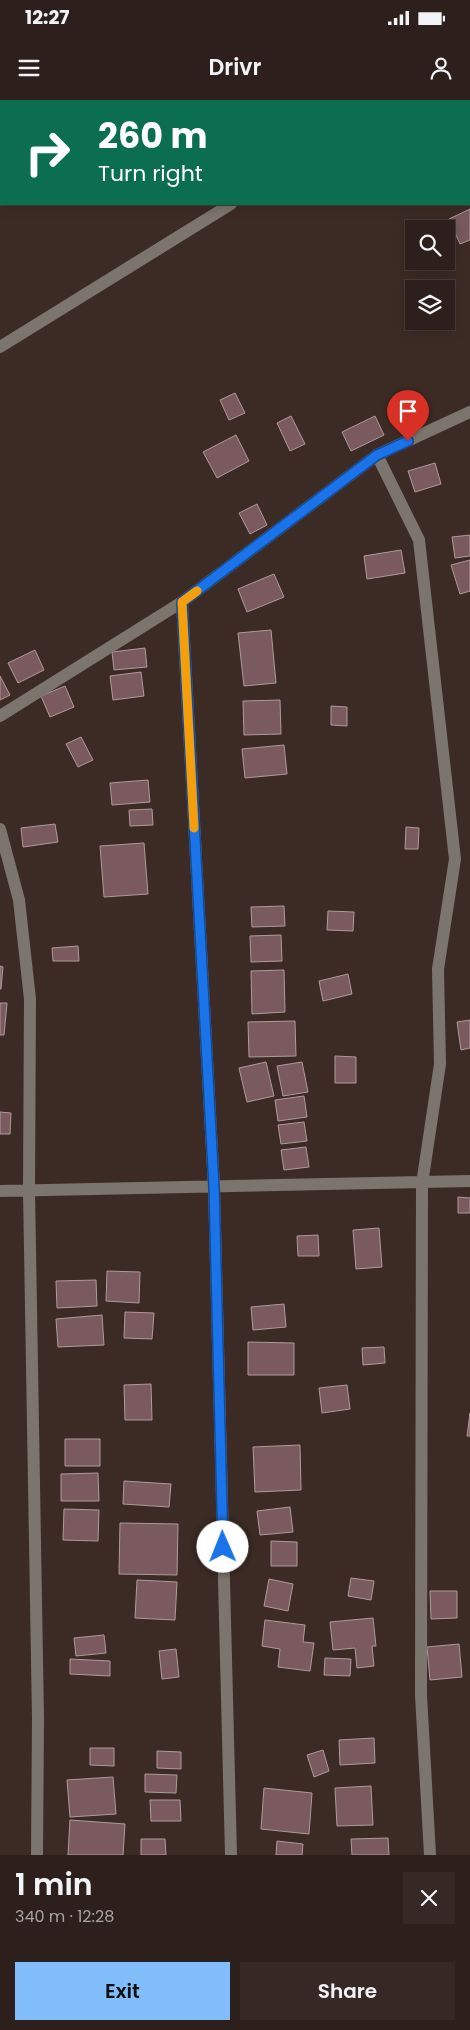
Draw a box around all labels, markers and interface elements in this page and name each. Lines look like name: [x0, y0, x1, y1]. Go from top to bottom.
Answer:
text: 12:27: [25, 4, 69, 31]
text: Drivr: [209, 52, 261, 83]
icon: menu: [15, 54, 43, 82]
icon: person: [427, 54, 455, 82]
text: 260 m: [98, 111, 208, 160]
icon: right: [15, 120, 80, 185]
text: Turn right: [98, 158, 203, 189]
map controls: [405, 220, 455, 330]
button: search: [405, 220, 455, 270]
button: layers: [405, 280, 455, 330]
pin: [387, 390, 429, 441]
icon: arrive: [394, 397, 422, 425]
position arrow: [196, 1520, 248, 1572]
text: 1 min: [15, 1863, 93, 1906]
button: close: [403, 1872, 455, 1924]
text: 340 m · 12:28: [15, 1905, 114, 1928]
button: Exit: [15, 1962, 230, 2020]
button: Share: [240, 1962, 455, 2020]

